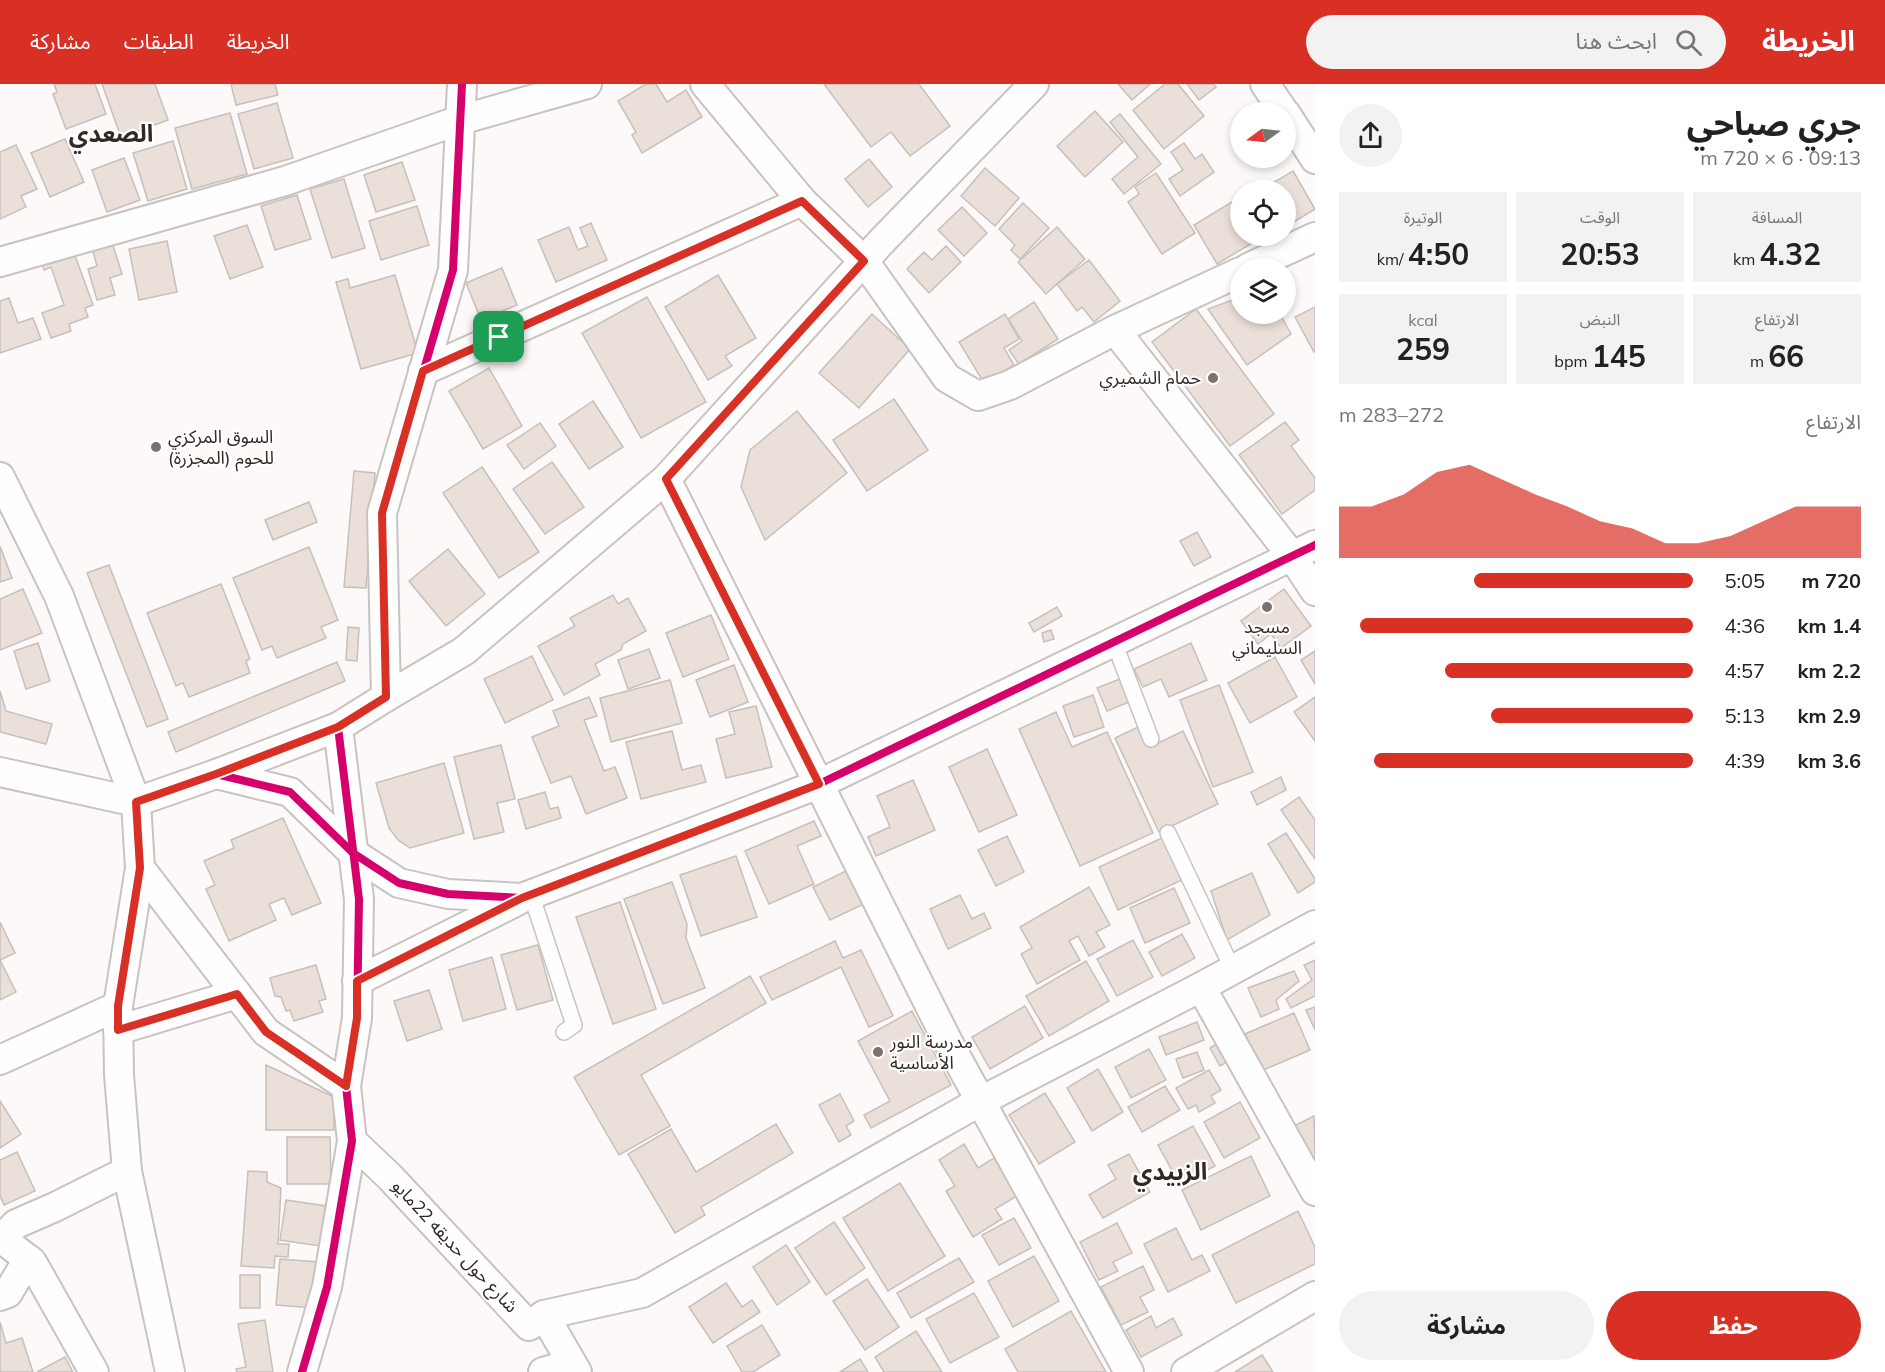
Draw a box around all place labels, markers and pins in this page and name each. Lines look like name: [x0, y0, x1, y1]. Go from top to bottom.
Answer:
pin: [473, 311, 524, 362]
place label: حمام الشميري: [1099, 366, 1201, 392]
marker: حمام الشميري: [1206, 371, 1220, 385]
place label: السوق المركزي للحوم (المجزرة): [168, 425, 274, 472]
marker: السوق المركزي للحوم (المجزرة): [149, 440, 163, 454]
marker: مسجد السليماني: [1260, 600, 1274, 614]
place label: مسجد السليماني: [1232, 615, 1302, 661]
place label: مدرسة النور الأساسية: [889, 1030, 973, 1074]
marker: مدرسة النور الأساسية: [871, 1045, 885, 1059]

